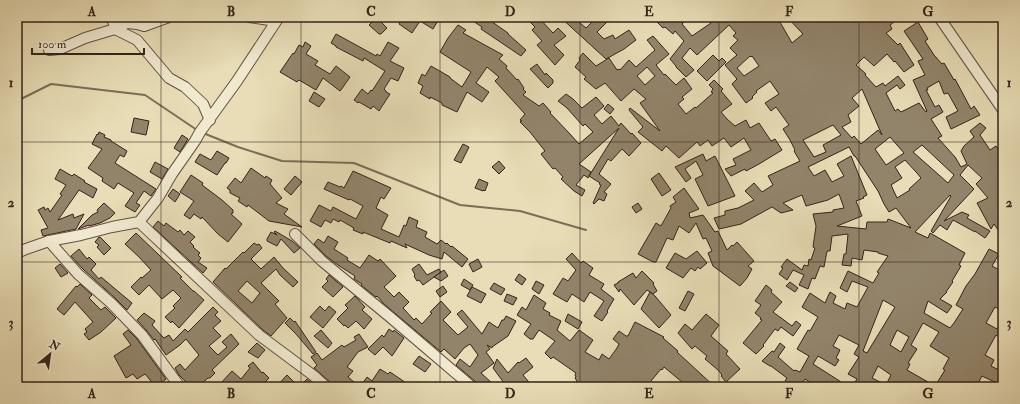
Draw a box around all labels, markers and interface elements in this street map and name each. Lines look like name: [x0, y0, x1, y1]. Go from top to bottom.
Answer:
text: A: [87, 4, 97, 20]
text: B: [227, 4, 235, 20]
text: C: [366, 4, 376, 20]
text: D: [505, 4, 516, 20]
text: E: [644, 4, 654, 20]
text: F: [785, 4, 794, 20]
text: G: [923, 4, 934, 20]
scale bar: [32, 30, 144, 56]
text: 100 m: [38, 37, 67, 52]
text: 1: [9, 75, 14, 91]
text: 1: [1007, 75, 1012, 91]
text: 2: [8, 195, 15, 211]
text: 2: [1006, 195, 1013, 211]
text: 3: [9, 315, 14, 331]
text: 3: [1007, 315, 1012, 331]
north arrow: [30, 334, 70, 374]
text: N: [46, 337, 63, 354]
text: A: [87, 386, 97, 402]
text: B: [227, 386, 235, 402]
text: C: [366, 386, 376, 402]
text: D: [505, 386, 516, 402]
text: E: [644, 386, 654, 402]
text: F: [785, 386, 794, 402]
text: G: [923, 386, 934, 402]

